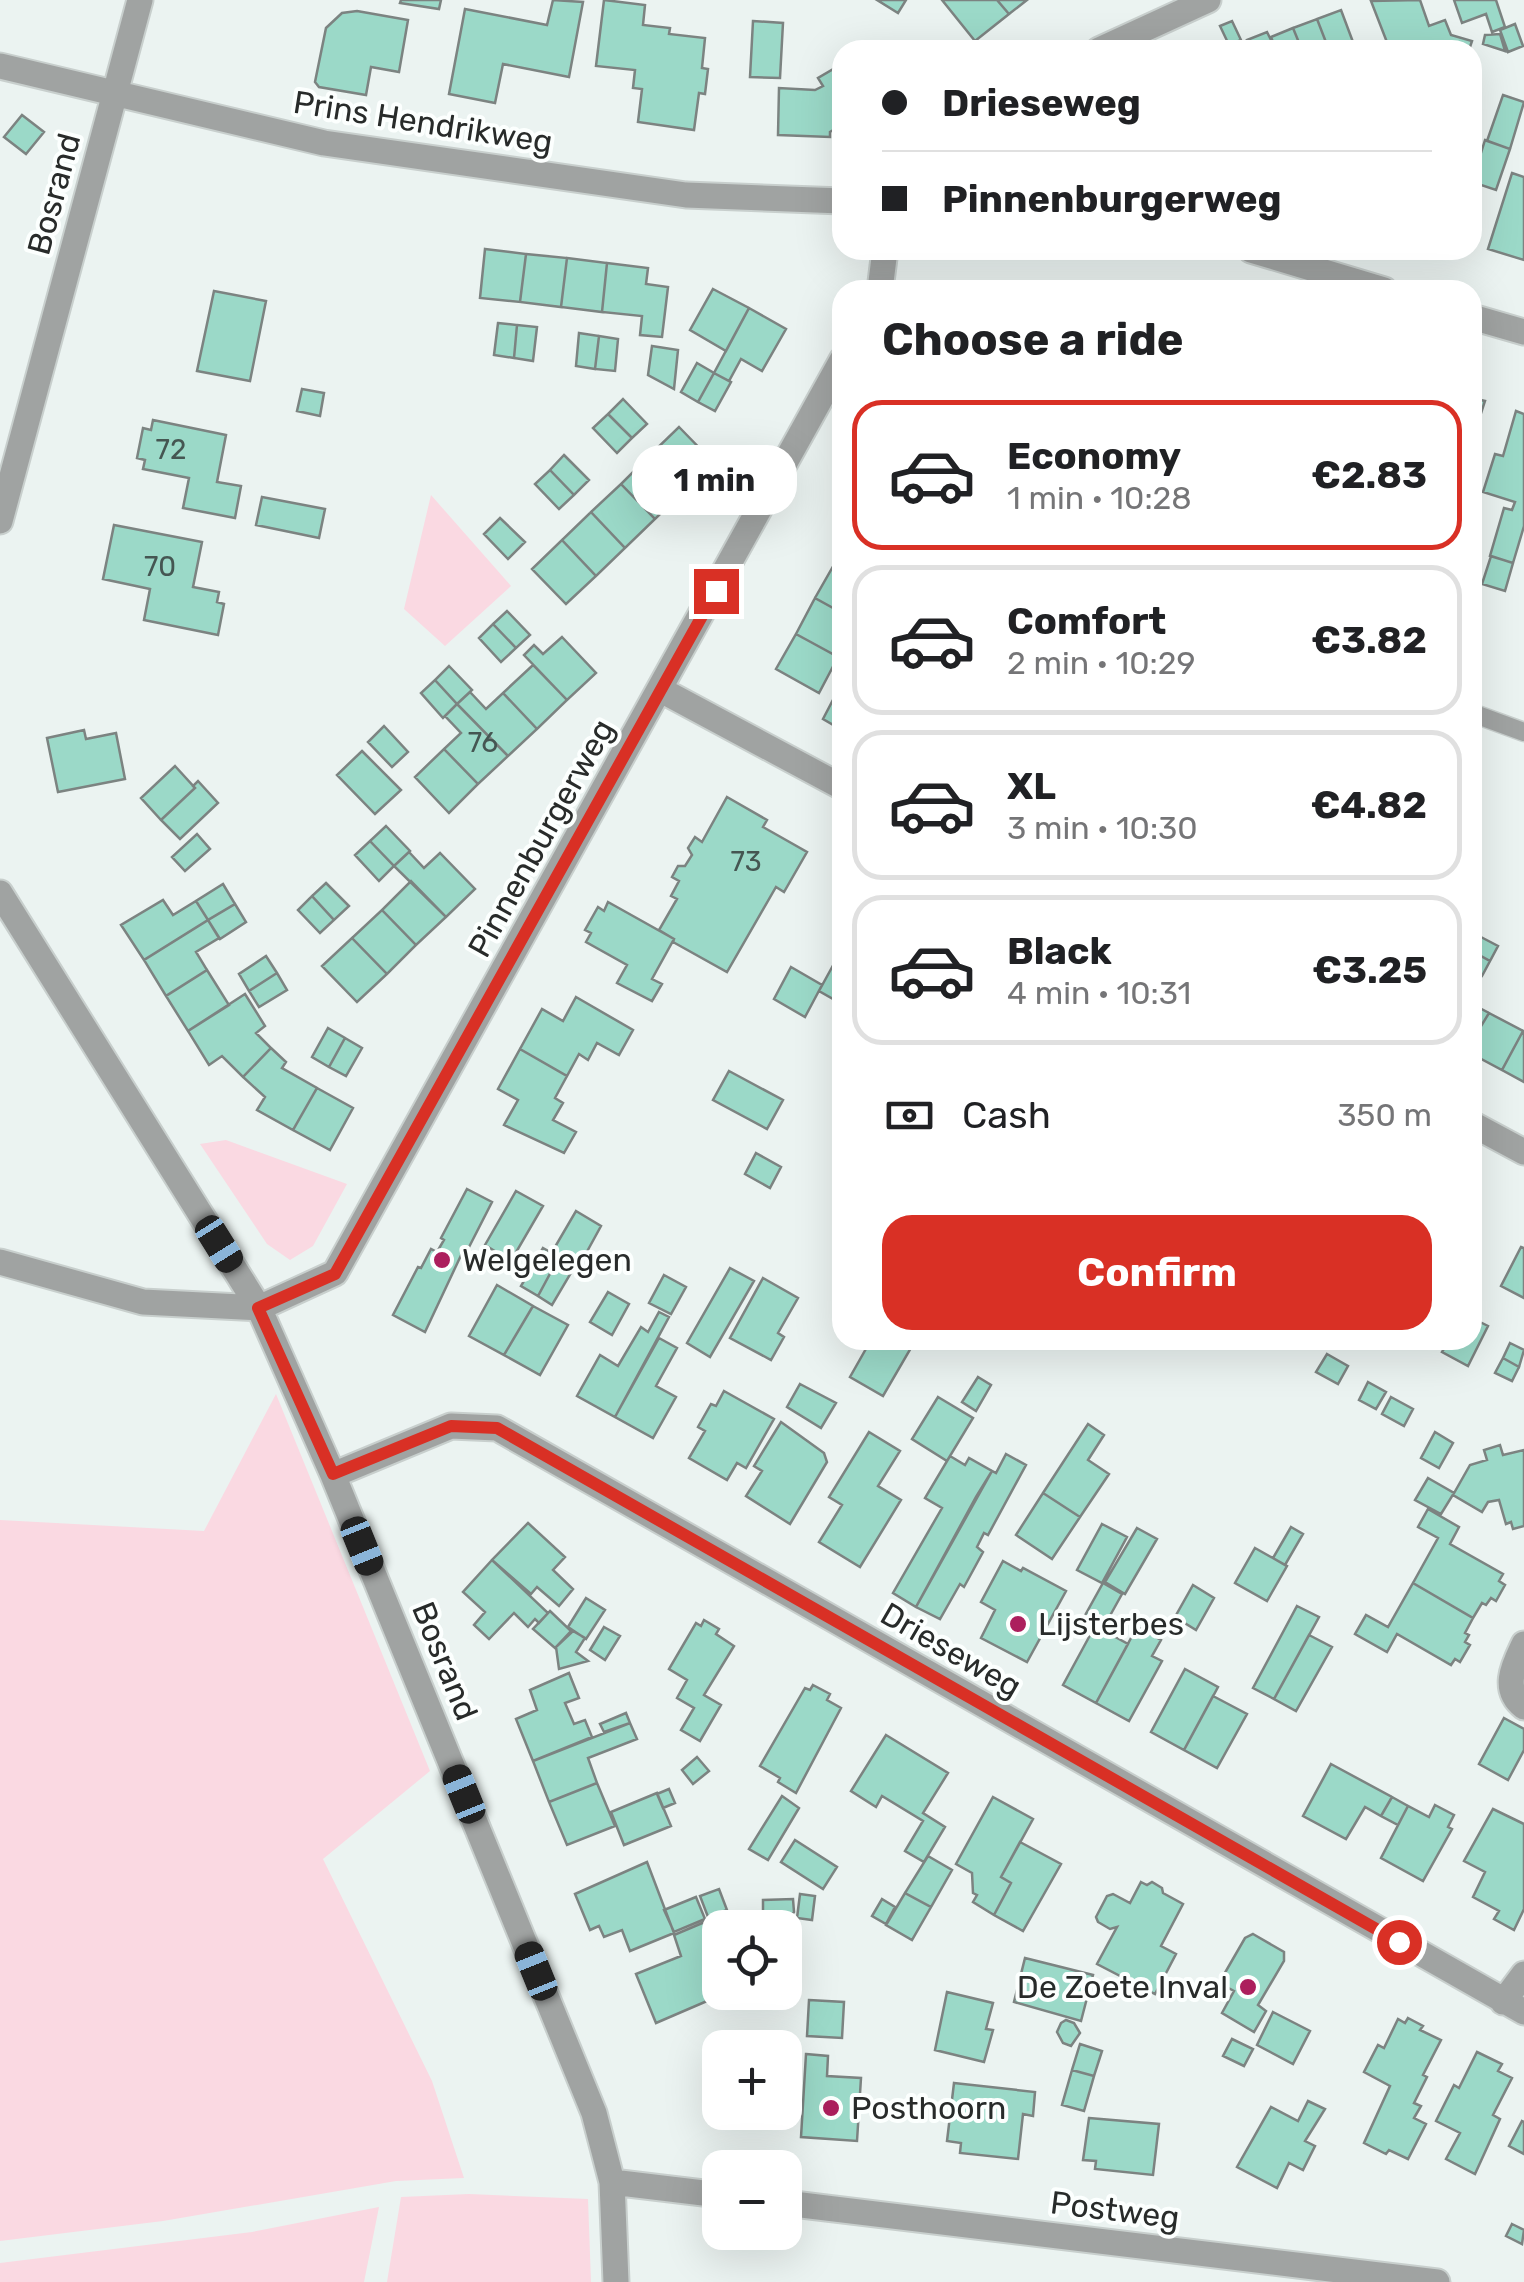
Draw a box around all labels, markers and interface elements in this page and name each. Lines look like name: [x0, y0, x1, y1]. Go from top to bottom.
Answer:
text: Drieseweg: [942, 80, 1141, 126]
street label: Prins Hendrikweg: [291, 83, 555, 161]
street label: Bosrand: [20, 129, 88, 259]
text: Pinnenburgerweg: [942, 176, 1282, 222]
text: Choose a ride: [882, 313, 1184, 366]
icon: car: [887, 430, 977, 520]
house number: 72: [156, 433, 186, 466]
text: Economy: [1007, 433, 1181, 479]
callout: 1 min: [634, 446, 798, 516]
text: €2.83: [1311, 452, 1427, 498]
text: 1 min: [674, 461, 755, 499]
text: 1 min · 10:28: [1007, 479, 1192, 517]
house number: 70: [144, 550, 176, 583]
route end: [694, 569, 739, 614]
icon: car: [887, 595, 977, 685]
text: Comfort: [1007, 598, 1166, 644]
text: €3.82: [1311, 617, 1427, 663]
text: 2 min · 10:29: [1007, 644, 1195, 682]
street label: Pinnenburgerweg: [460, 712, 622, 964]
house number: 76: [468, 726, 498, 759]
icon: car: [887, 760, 977, 850]
text: XL: [1007, 763, 1056, 809]
text: €4.82: [1310, 782, 1427, 828]
text: 3 min · 10:30: [1007, 809, 1198, 847]
house number: 73: [730, 845, 762, 878]
icon: car: [887, 925, 977, 1015]
text: Black: [1007, 928, 1112, 974]
text: €3.25: [1312, 947, 1427, 993]
text: 4 min · 10:31: [1007, 974, 1191, 1012]
icon: cash: [882, 1088, 937, 1143]
text: Cash: [962, 1092, 1051, 1138]
text: 350 m: [1337, 1096, 1432, 1134]
car: [190, 1211, 248, 1277]
button: Confirm: [882, 1215, 1432, 1330]
place label: Welgelegen: [462, 1241, 632, 1279]
marker: Welgelegen: [431, 1249, 453, 1271]
car: [337, 1513, 387, 1579]
street label: Drieseweg: [874, 1595, 1028, 1705]
street label: Bosrand: [404, 1596, 486, 1726]
place label: Lijsterbes: [1038, 1605, 1184, 1643]
marker: Lijsterbes: [1007, 1613, 1029, 1635]
car: [439, 1761, 489, 1827]
map controls: [702, 1910, 802, 2250]
button: locate: [702, 1910, 802, 2010]
route start: [1377, 1920, 1422, 1965]
car: [511, 1938, 561, 2004]
place label: De Zoete Inval: [1017, 1968, 1228, 2006]
marker: De Zoete Inval: [1237, 1976, 1259, 1998]
button: +: [702, 2030, 802, 2130]
place label: Posthoorn: [851, 2089, 1006, 2127]
marker: Posthoorn: [820, 2097, 842, 2119]
button: −: [702, 2150, 802, 2250]
street label: Postweg: [1048, 2183, 1182, 2237]

